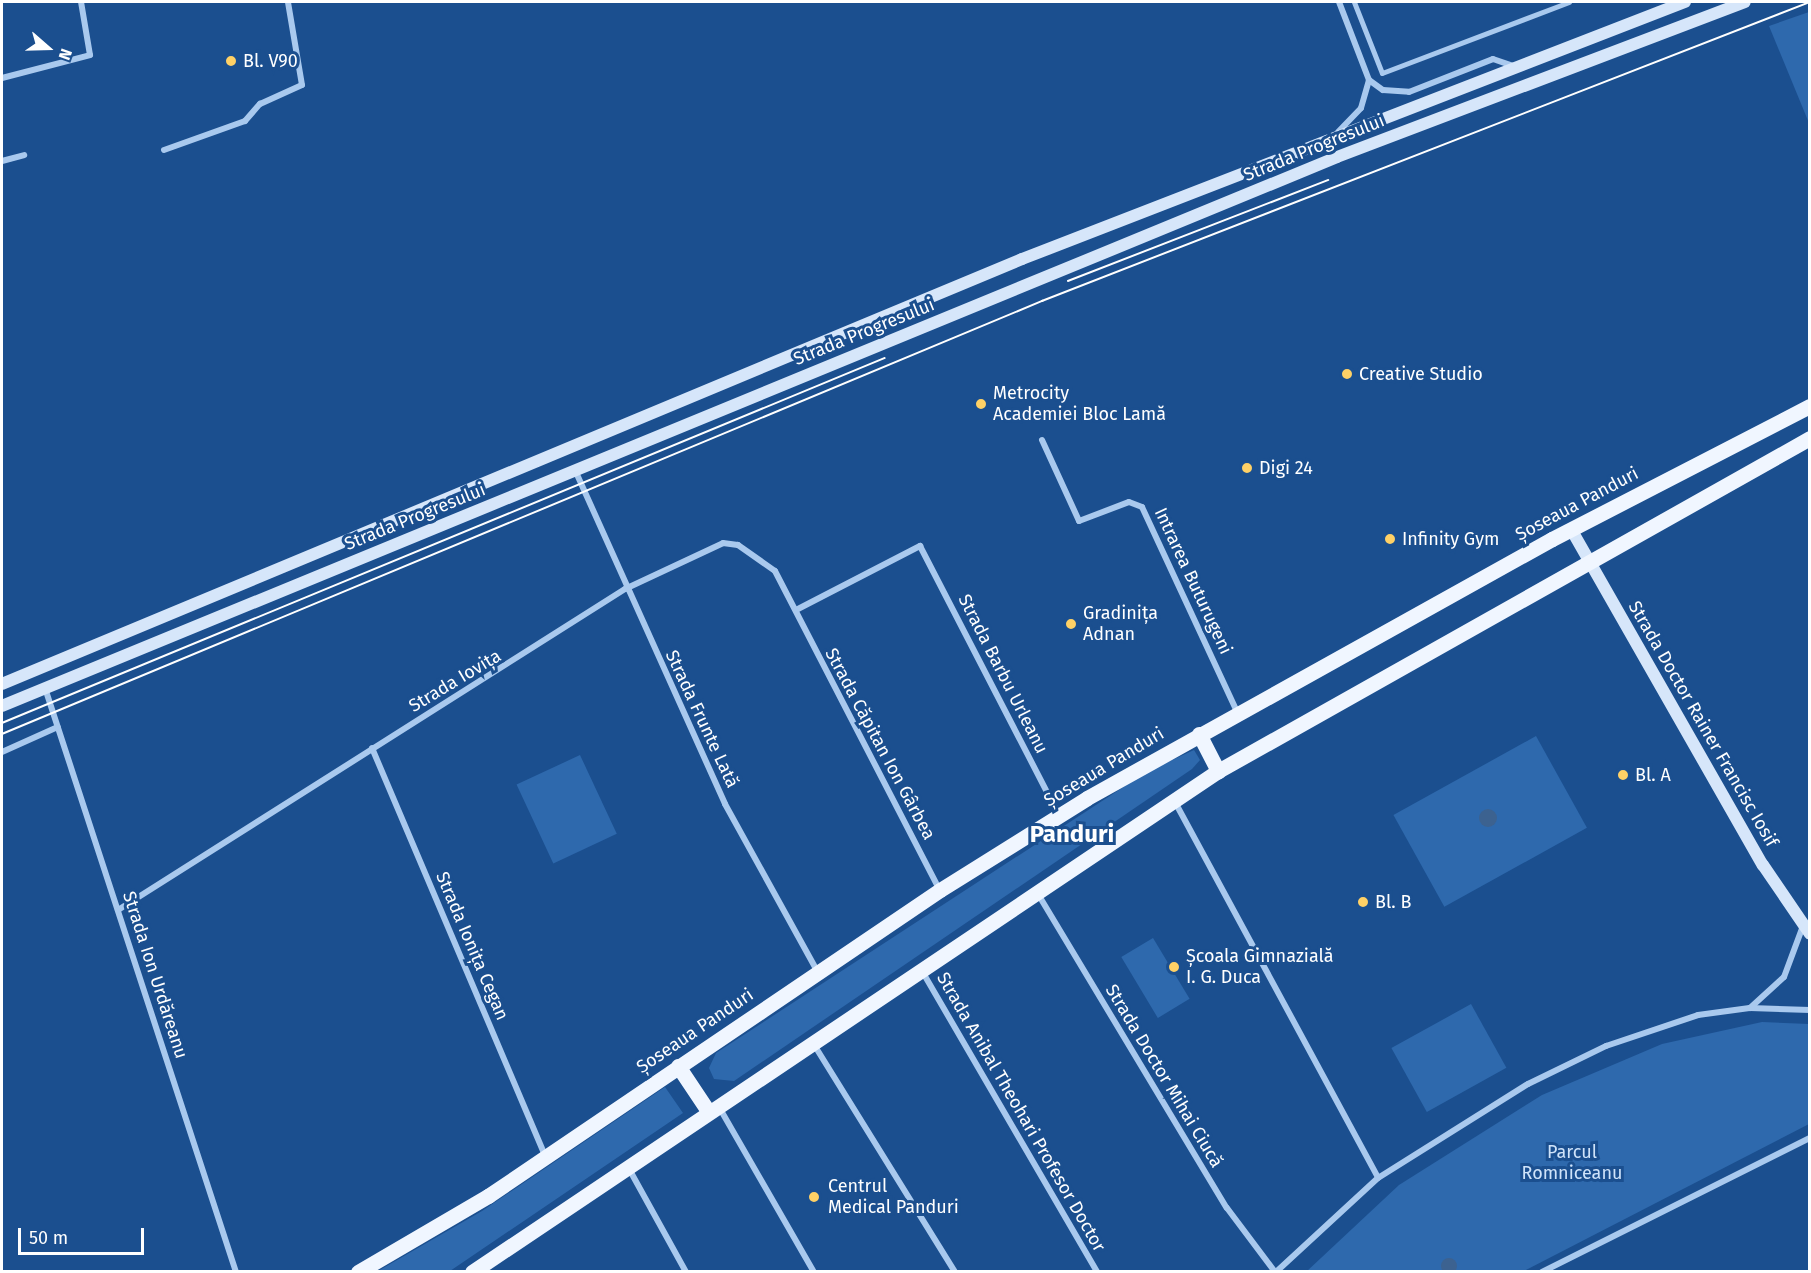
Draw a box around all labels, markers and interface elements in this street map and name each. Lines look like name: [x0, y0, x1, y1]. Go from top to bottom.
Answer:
north arrow: [18, 18, 78, 78]
text: N: [55, 46, 76, 63]
place label: Bl. V90: [243, 50, 298, 72]
marker: Bl. V90: [224, 54, 238, 68]
street label: Strada Progresului: [1240, 110, 1388, 186]
street label: Strada Progresului: [790, 294, 938, 370]
place label: Creative Studio: [1359, 363, 1483, 385]
marker: Creative Studio: [1340, 367, 1354, 381]
place label: Metrocity Academiei Bloc Lamă: [993, 383, 1166, 426]
marker: Metrocity Academiei Bloc Lamă: [974, 397, 988, 411]
place label: Digi 24: [1259, 457, 1313, 479]
marker: Digi 24: [1240, 461, 1254, 475]
street label: Șoseaua Panduri: [1512, 462, 1642, 546]
street label: Strada Progresului: [341, 479, 489, 555]
street label: Intrarea Buturugeni: [1150, 504, 1236, 658]
place label: Infinity Gym: [1402, 528, 1500, 550]
marker: Infinity Gym: [1383, 532, 1397, 546]
street label: Strada Barbu Urleanu: [953, 591, 1053, 757]
street label: Strada Doctor Rainer Francisc Iosif: [1624, 597, 1782, 851]
place label: Gradinița Adnan: [1083, 603, 1158, 646]
marker: Gradinița Adnan: [1064, 617, 1078, 631]
street label: Strada Căpitan Ion Gârbea: [820, 644, 940, 844]
street label: Strada Iovița: [405, 645, 505, 717]
street label: Strada Frunte Lată: [661, 647, 743, 791]
street label: Șoseaua Panduri: [1040, 723, 1168, 811]
place label: Bl. A: [1635, 764, 1671, 786]
marker: Bl. A: [1616, 768, 1630, 782]
district label: Panduri: [1030, 821, 1114, 849]
street label: Strada Ionița Cegan: [431, 869, 513, 1023]
street label: Strada Ion Urdăreanu: [118, 889, 192, 1061]
place label: Bl. B: [1375, 891, 1411, 913]
marker: Bl. B: [1356, 895, 1370, 909]
place label: Școala Gimnazială I. G. Duca: [1186, 946, 1333, 988]
marker: Școala Gimnazială I. G. Duca: [1167, 960, 1181, 974]
street label: Strada Anibal Theohari Profesor Doctor: [932, 969, 1110, 1255]
street label: Strada Doctor Mihai Ciucă: [1101, 980, 1227, 1172]
street label: Șoseaua Panduri: [632, 984, 758, 1078]
park label: Parcul Romniceanu: [1522, 1142, 1622, 1184]
place label: Centrul Medical Panduri: [828, 1176, 959, 1218]
marker: Centrul Medical Panduri: [805, 1188, 823, 1206]
scale bar: [21, 1216, 147, 1254]
text: 50 m: [29, 1227, 68, 1249]

